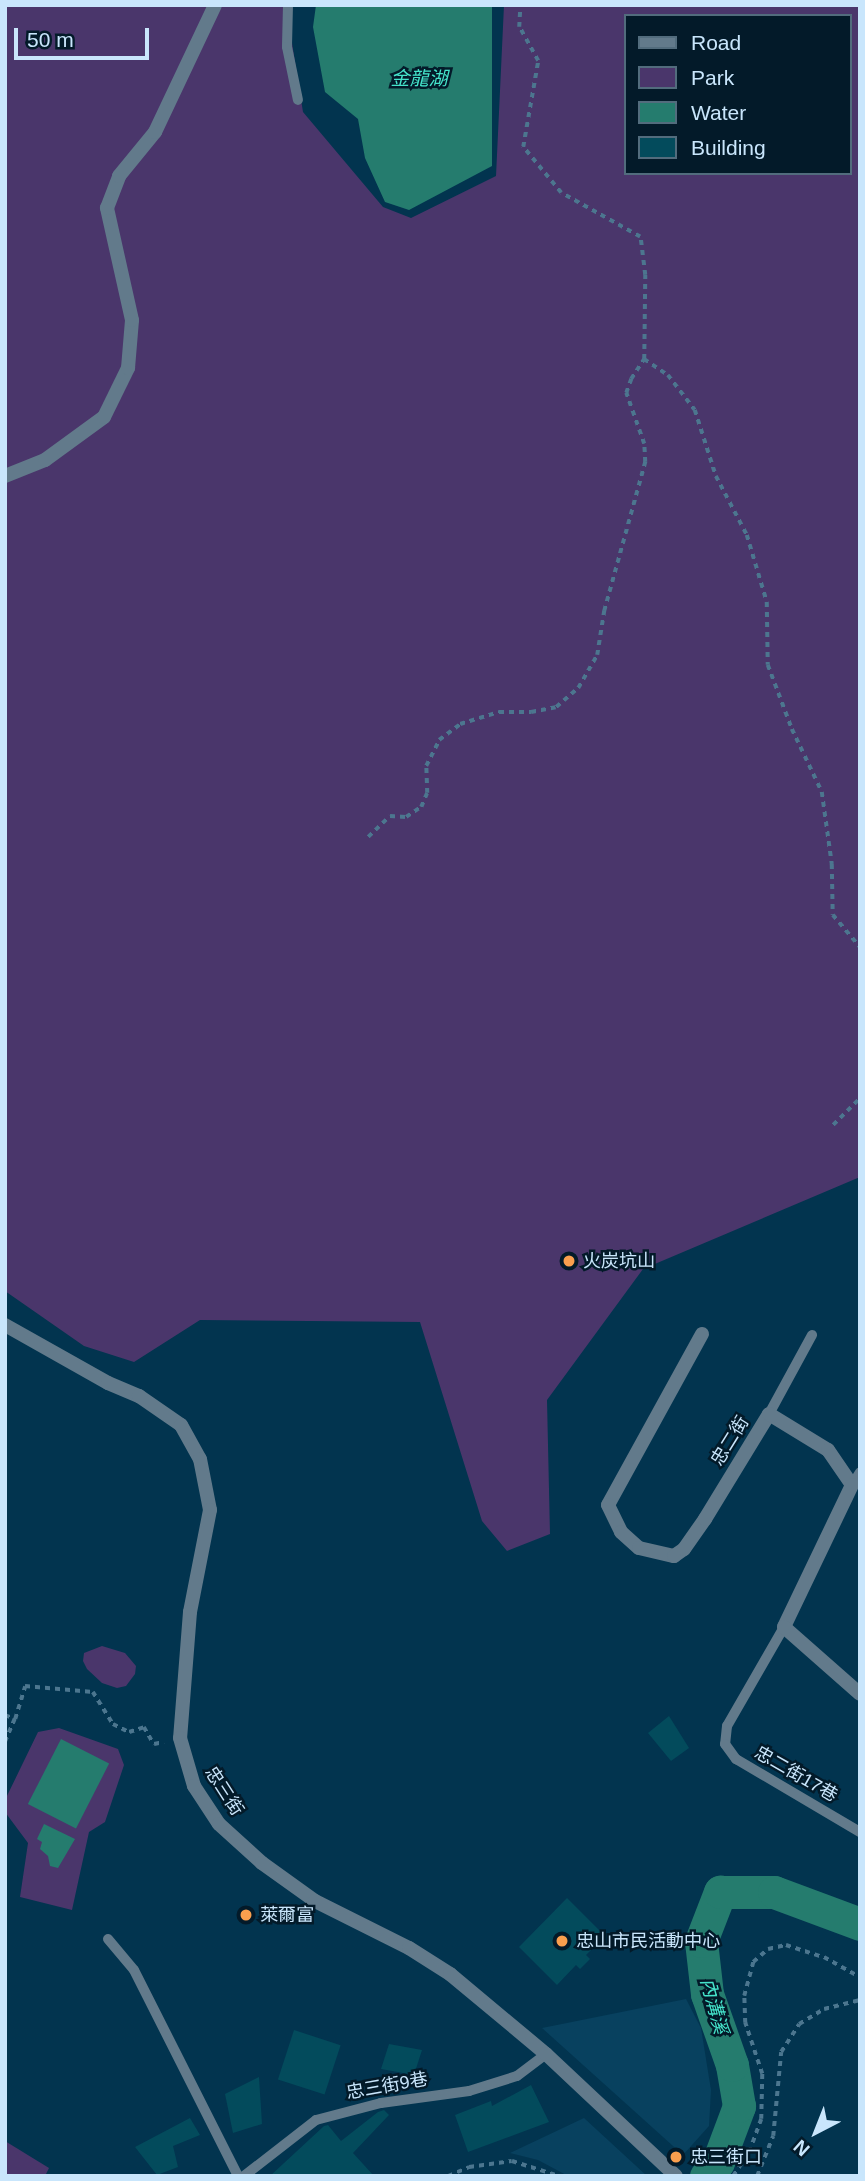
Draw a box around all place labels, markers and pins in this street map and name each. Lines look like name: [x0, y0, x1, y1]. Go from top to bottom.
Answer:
place label: 火炭坑山: [583, 1250, 655, 1272]
marker: 火炭坑山: [561, 1253, 577, 1269]
place label: 萊爾富: [260, 1904, 314, 1926]
marker: 萊爾富: [238, 1907, 254, 1923]
place label: 忠山市民活動中心: [576, 1930, 720, 1952]
marker: 忠山市民活動中心: [554, 1933, 570, 1949]
place label: 忠三街口: [690, 2146, 762, 2168]
marker: 忠三街口: [668, 2149, 684, 2165]

